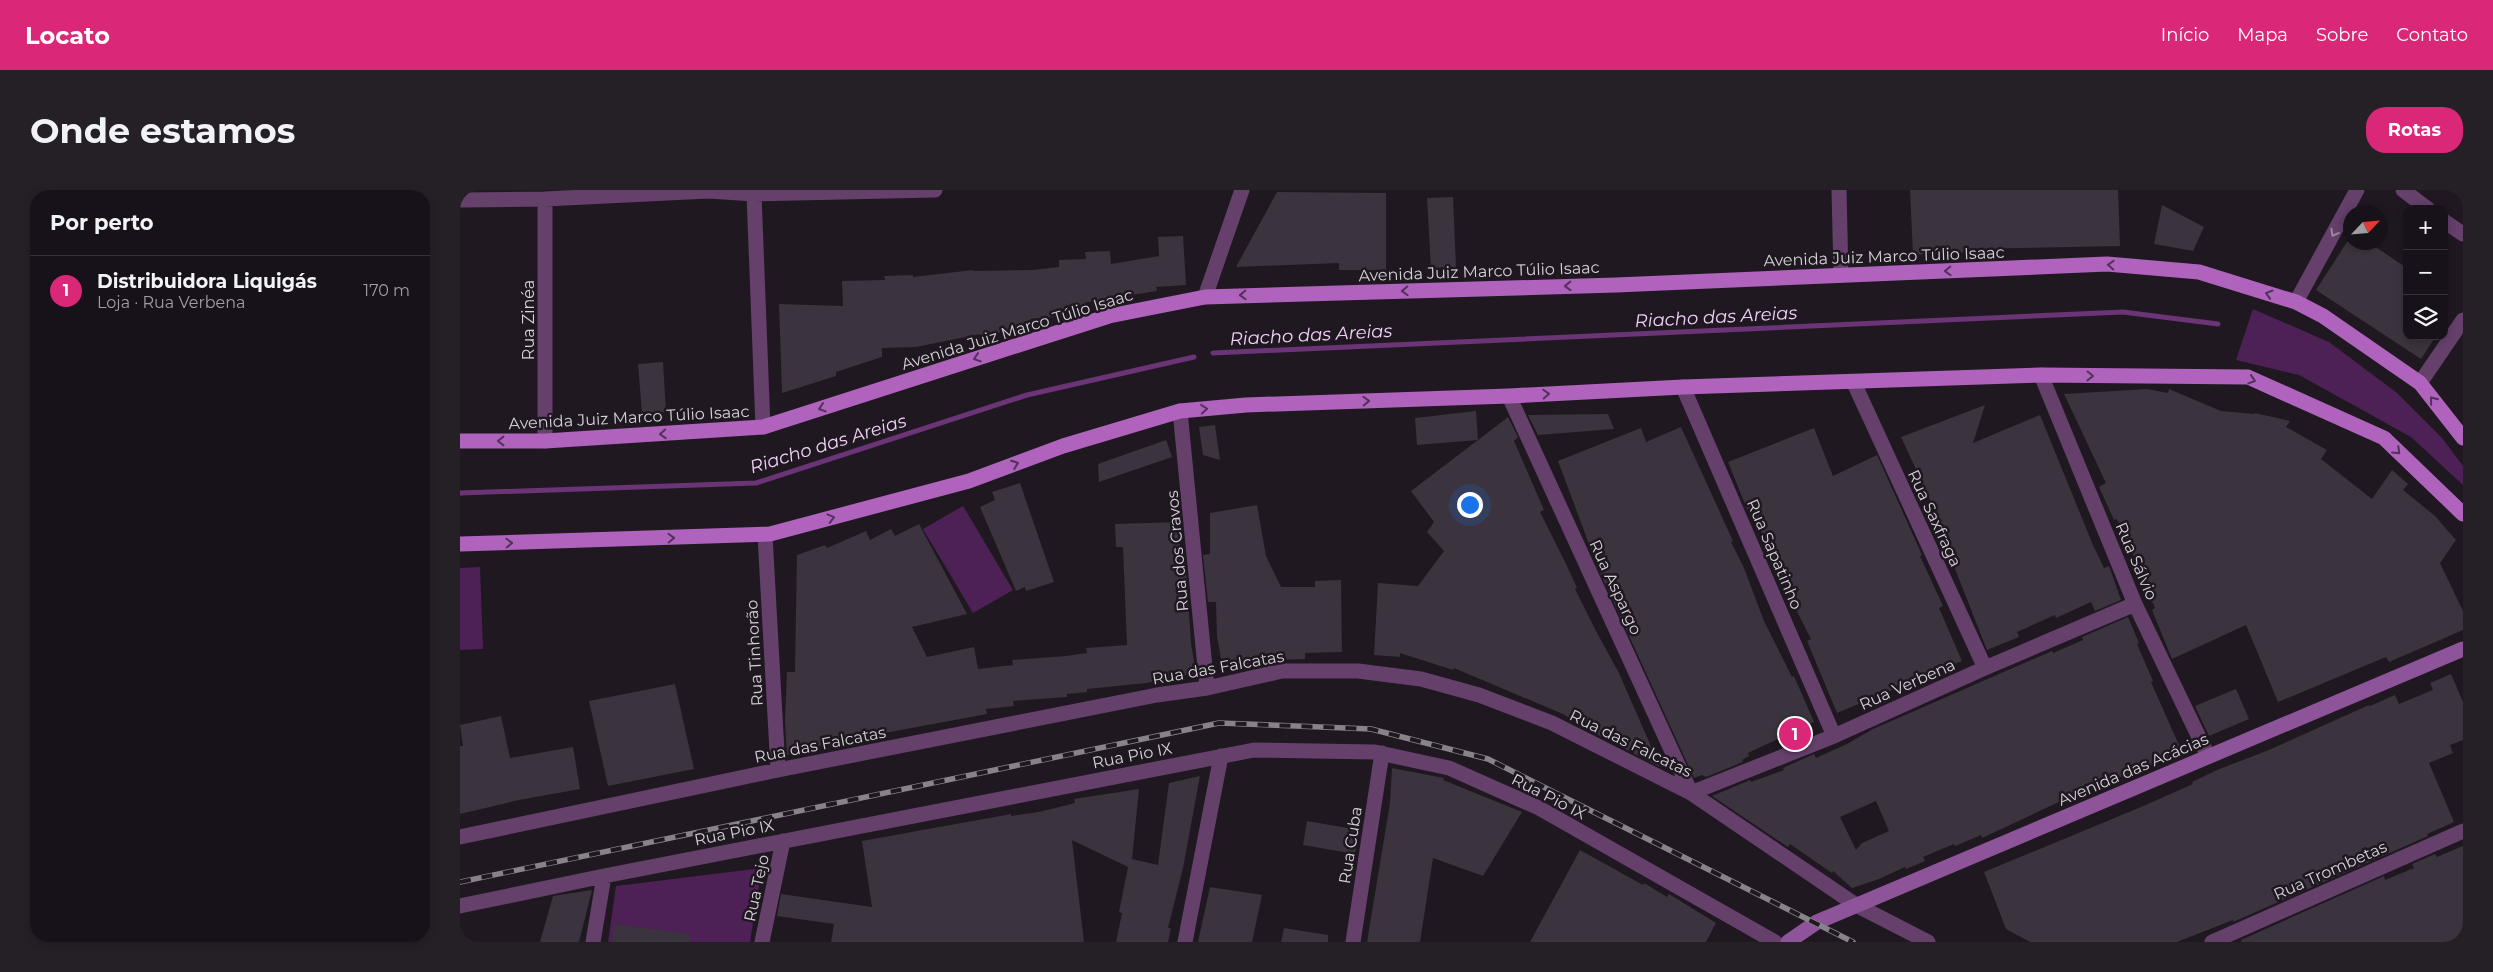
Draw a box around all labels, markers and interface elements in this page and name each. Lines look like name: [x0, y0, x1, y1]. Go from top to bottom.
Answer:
text: Locato: [25, 21, 110, 50]
text: Início: [2161, 24, 2209, 46]
text: Mapa: [2237, 24, 2288, 46]
text: Sobre: [2316, 24, 2368, 46]
text: Contato: [2396, 24, 2468, 46]
button: Rotas: [2366, 107, 2463, 153]
text: Onde estamos: [30, 109, 295, 152]
north arrow: [2343, 205, 2388, 250]
map controls: [2403, 205, 2448, 340]
button: +: [2403, 205, 2448, 250]
text: Por perto: [50, 210, 154, 235]
one-way arrow: [2330, 227, 2340, 236]
street label: Avenida Juiz Marco Túlio Isaac: [1763, 243, 2005, 270]
button: −: [2403, 250, 2448, 295]
street label: Avenida Juiz Marco Túlio Isaac: [1358, 258, 1600, 285]
one-way arrow: [2106, 260, 2114, 270]
one-way arrow: [1944, 265, 1952, 276]
text: Distribuidora Liquigás: [97, 270, 317, 293]
street label: Rua Zinéa: [519, 280, 538, 360]
text: 1: [63, 281, 69, 300]
text: 170 m: [363, 281, 410, 300]
one-way arrow: [1563, 281, 1571, 291]
street label: Avenida Juiz Marco Túlio Isaac: [899, 285, 1135, 374]
one-way arrow: [1401, 285, 1409, 296]
one-way arrow: [2266, 289, 2274, 299]
one-way arrow: [1238, 290, 1246, 301]
text: Loja · Rua Verbena: [97, 293, 246, 312]
button: layers: [2403, 295, 2448, 340]
water label: Riacho das Areias: [1634, 302, 1798, 332]
water label: Riacho das Areias: [1229, 320, 1393, 350]
one-way arrow: [973, 352, 981, 362]
one-way arrow: [2086, 371, 2094, 381]
one-way arrow: [2247, 374, 2256, 384]
one-way arrow: [1542, 389, 1550, 400]
one-way arrow: [1362, 396, 1370, 406]
one-way arrow: [2431, 397, 2439, 406]
street label: Avenida Juiz Marco Túlio Isaac: [508, 402, 750, 433]
one-way arrow: [818, 402, 827, 412]
one-way arrow: [1200, 404, 1208, 415]
water label: Riacho das Areias: [747, 410, 909, 478]
one-way arrow: [659, 428, 667, 439]
one-way arrow: [496, 436, 504, 446]
one-way arrow: [2391, 445, 2400, 454]
one-way arrow: [1010, 460, 1018, 470]
street label: Rua Saxfraga: [1904, 467, 1965, 570]
street label: Rua dos Cravos: [1163, 489, 1192, 612]
your location: [1457, 492, 1483, 518]
street label: Rua Sapatinho: [1743, 496, 1806, 612]
one-way arrow: [827, 513, 836, 524]
street label: Rua Sálvio: [2112, 519, 2161, 603]
one-way arrow: [667, 532, 675, 543]
street label: Rua Aspargo: [1585, 537, 1646, 638]
one-way arrow: [505, 538, 513, 548]
street label: Rua Tinhorão: [742, 599, 767, 707]
street label: Rua das Falcatas: [1151, 647, 1286, 688]
street label: Rua Verbena: [1856, 655, 1958, 714]
street label: Rua das Falcatas: [1567, 706, 1695, 781]
pin: 1: [1779, 715, 1811, 753]
street label: Rua das Falcatas: [753, 722, 888, 767]
street label: Avenida das Acácias: [2055, 729, 2211, 810]
street label: Rua Pio IX: [1091, 738, 1174, 773]
street label: Rua Pio IX: [1508, 770, 1590, 824]
street label: Rua Cuba: [1335, 805, 1366, 885]
street label: Rua Pio IX: [693, 815, 776, 850]
street label: Rua Trombetas: [2271, 837, 2390, 904]
street label: Rua Tejo: [740, 853, 773, 923]

